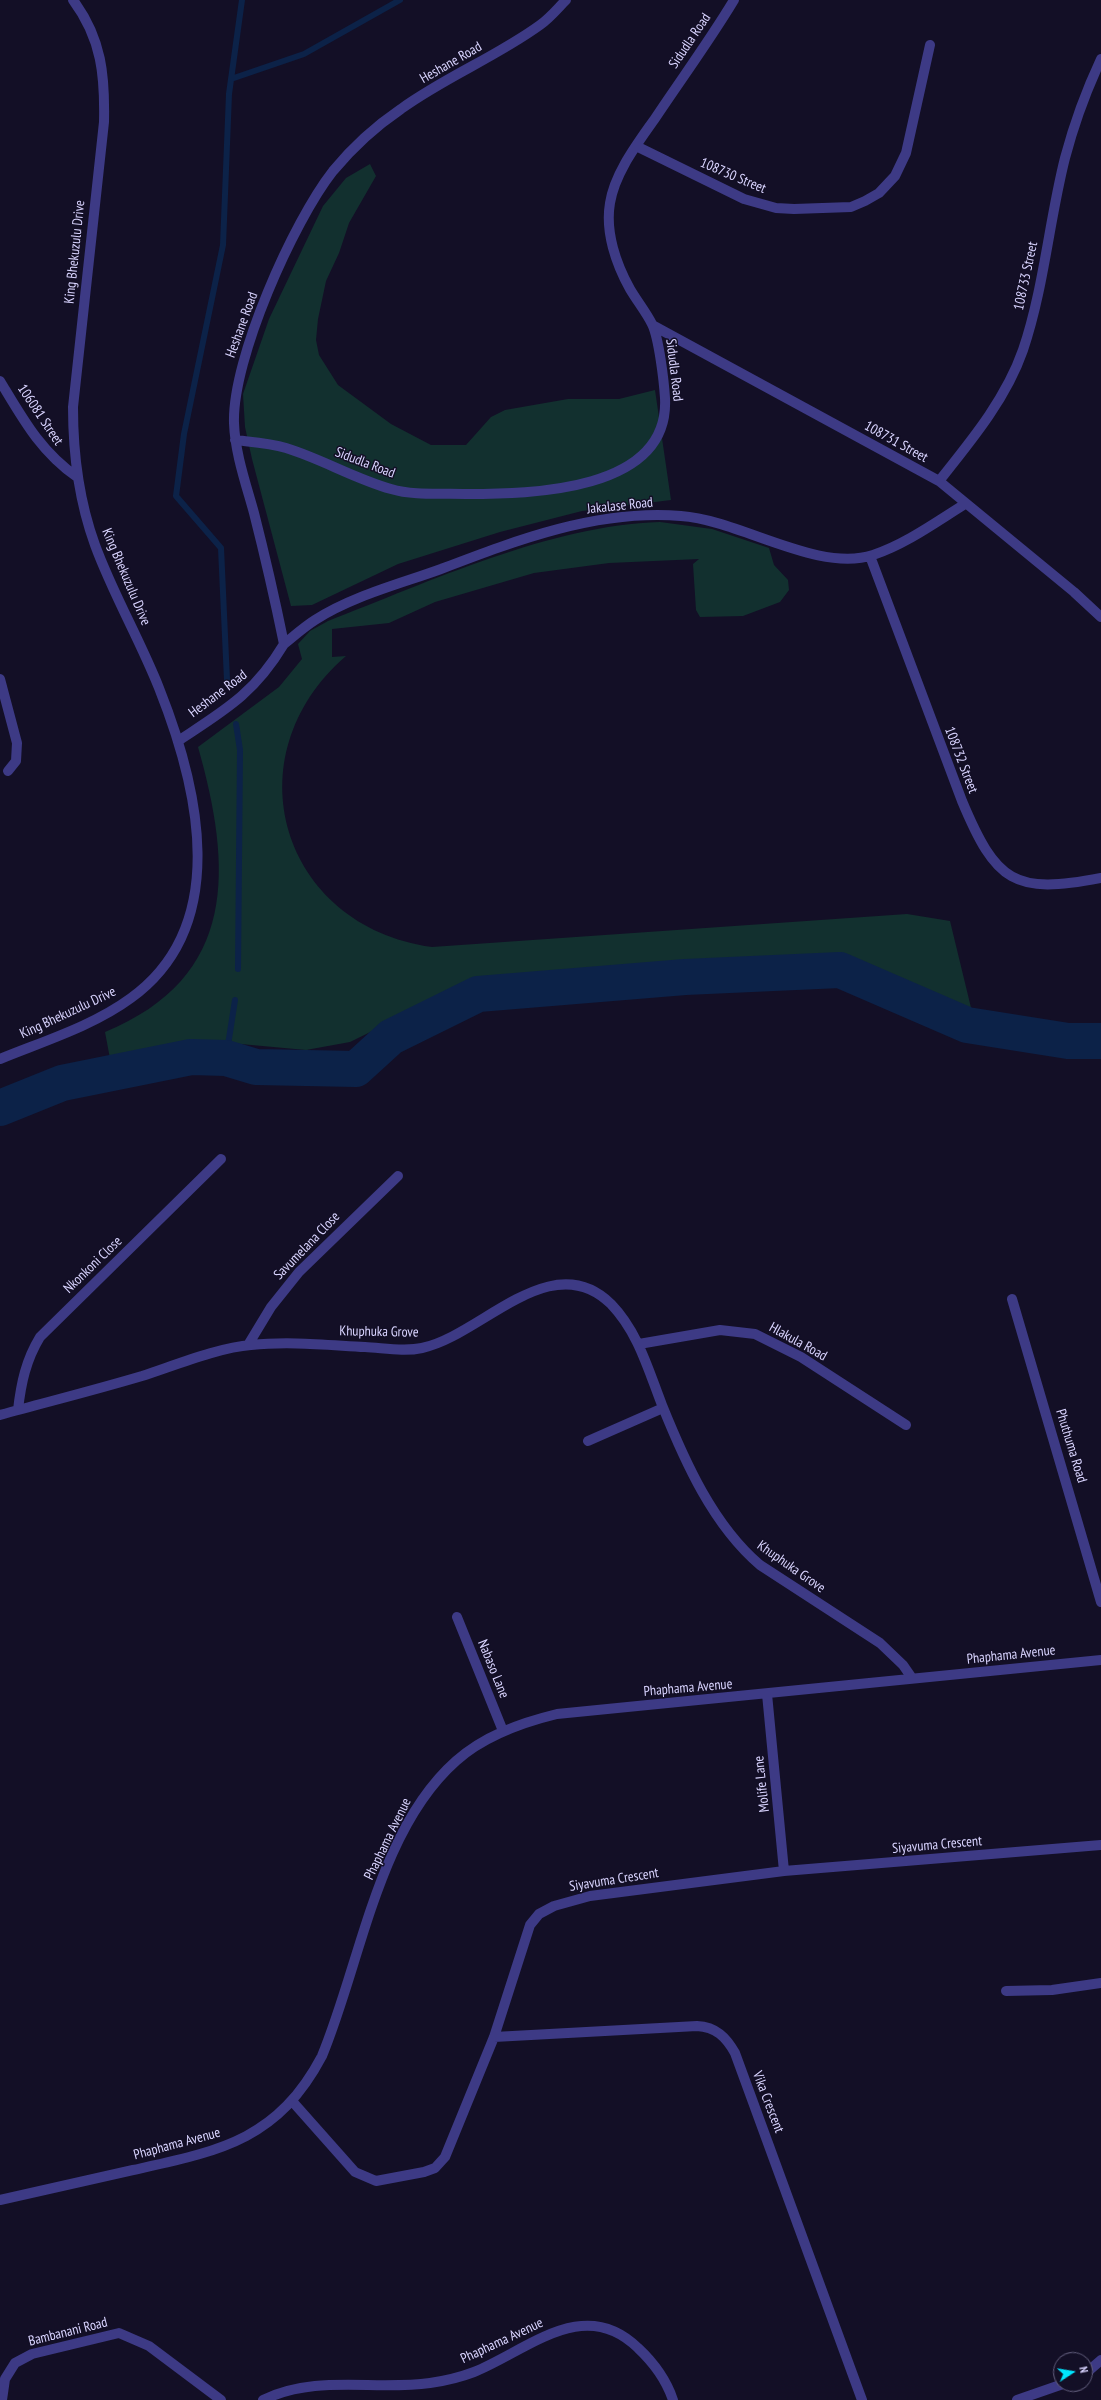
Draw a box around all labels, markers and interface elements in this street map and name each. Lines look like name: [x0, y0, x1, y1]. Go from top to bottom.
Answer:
street label: Sidudla Road: [665, 10, 715, 72]
street label: Heshane Road: [417, 39, 485, 87]
street label: 108730 Street: [698, 155, 768, 197]
street label: King Bhekuzulu Drive: [61, 199, 89, 305]
street label: 108733 Street: [1011, 240, 1041, 312]
street label: Heshane Road: [222, 290, 262, 360]
street label: Sidudla Road: [662, 338, 686, 402]
street label: 106081 Street: [14, 381, 66, 449]
street label: 108731 Street: [861, 418, 931, 466]
street label: Sidudla Road: [333, 444, 397, 482]
street label: Jakalase Road: [586, 494, 654, 518]
street label: King Bhekuzulu Drive: [98, 526, 154, 628]
street label: Heshane Road: [186, 667, 250, 721]
street label: 108732 Street: [941, 724, 981, 796]
street label: King Bhekuzulu Drive: [17, 983, 119, 1043]
street label: Savumelana Close: [270, 1209, 344, 1283]
street label: Nkonkoni Close: [60, 1233, 126, 1297]
street label: Hlakula Road: [766, 1319, 830, 1365]
street label: Khuphuka Grove: [339, 1323, 419, 1341]
street label: Phuthuma Road: [1052, 1407, 1090, 1485]
street label: Khuphuka Grove: [754, 1537, 828, 1597]
street label: Nabaso Lane: [474, 1637, 512, 1701]
street label: Phaphama Avenue: [966, 1642, 1056, 1668]
street label: Phaphama Avenue: [643, 1676, 733, 1700]
street label: Molife Lane: [751, 1755, 773, 1813]
street label: Phaphama Avenue: [361, 1795, 415, 1883]
street label: Siyavuma Crescent: [891, 1833, 983, 1857]
street label: Siyavuma Crescent: [568, 1865, 660, 1895]
street label: Vika Crescent: [749, 2069, 787, 2135]
street label: Phaphama Avenue: [132, 2124, 222, 2164]
street label: Bambanani Road: [27, 2314, 109, 2350]
street label: Phaphama Avenue: [458, 2315, 546, 2367]
north arrow: [1053, 2352, 1093, 2392]
text: N: [1076, 2365, 1091, 2374]

